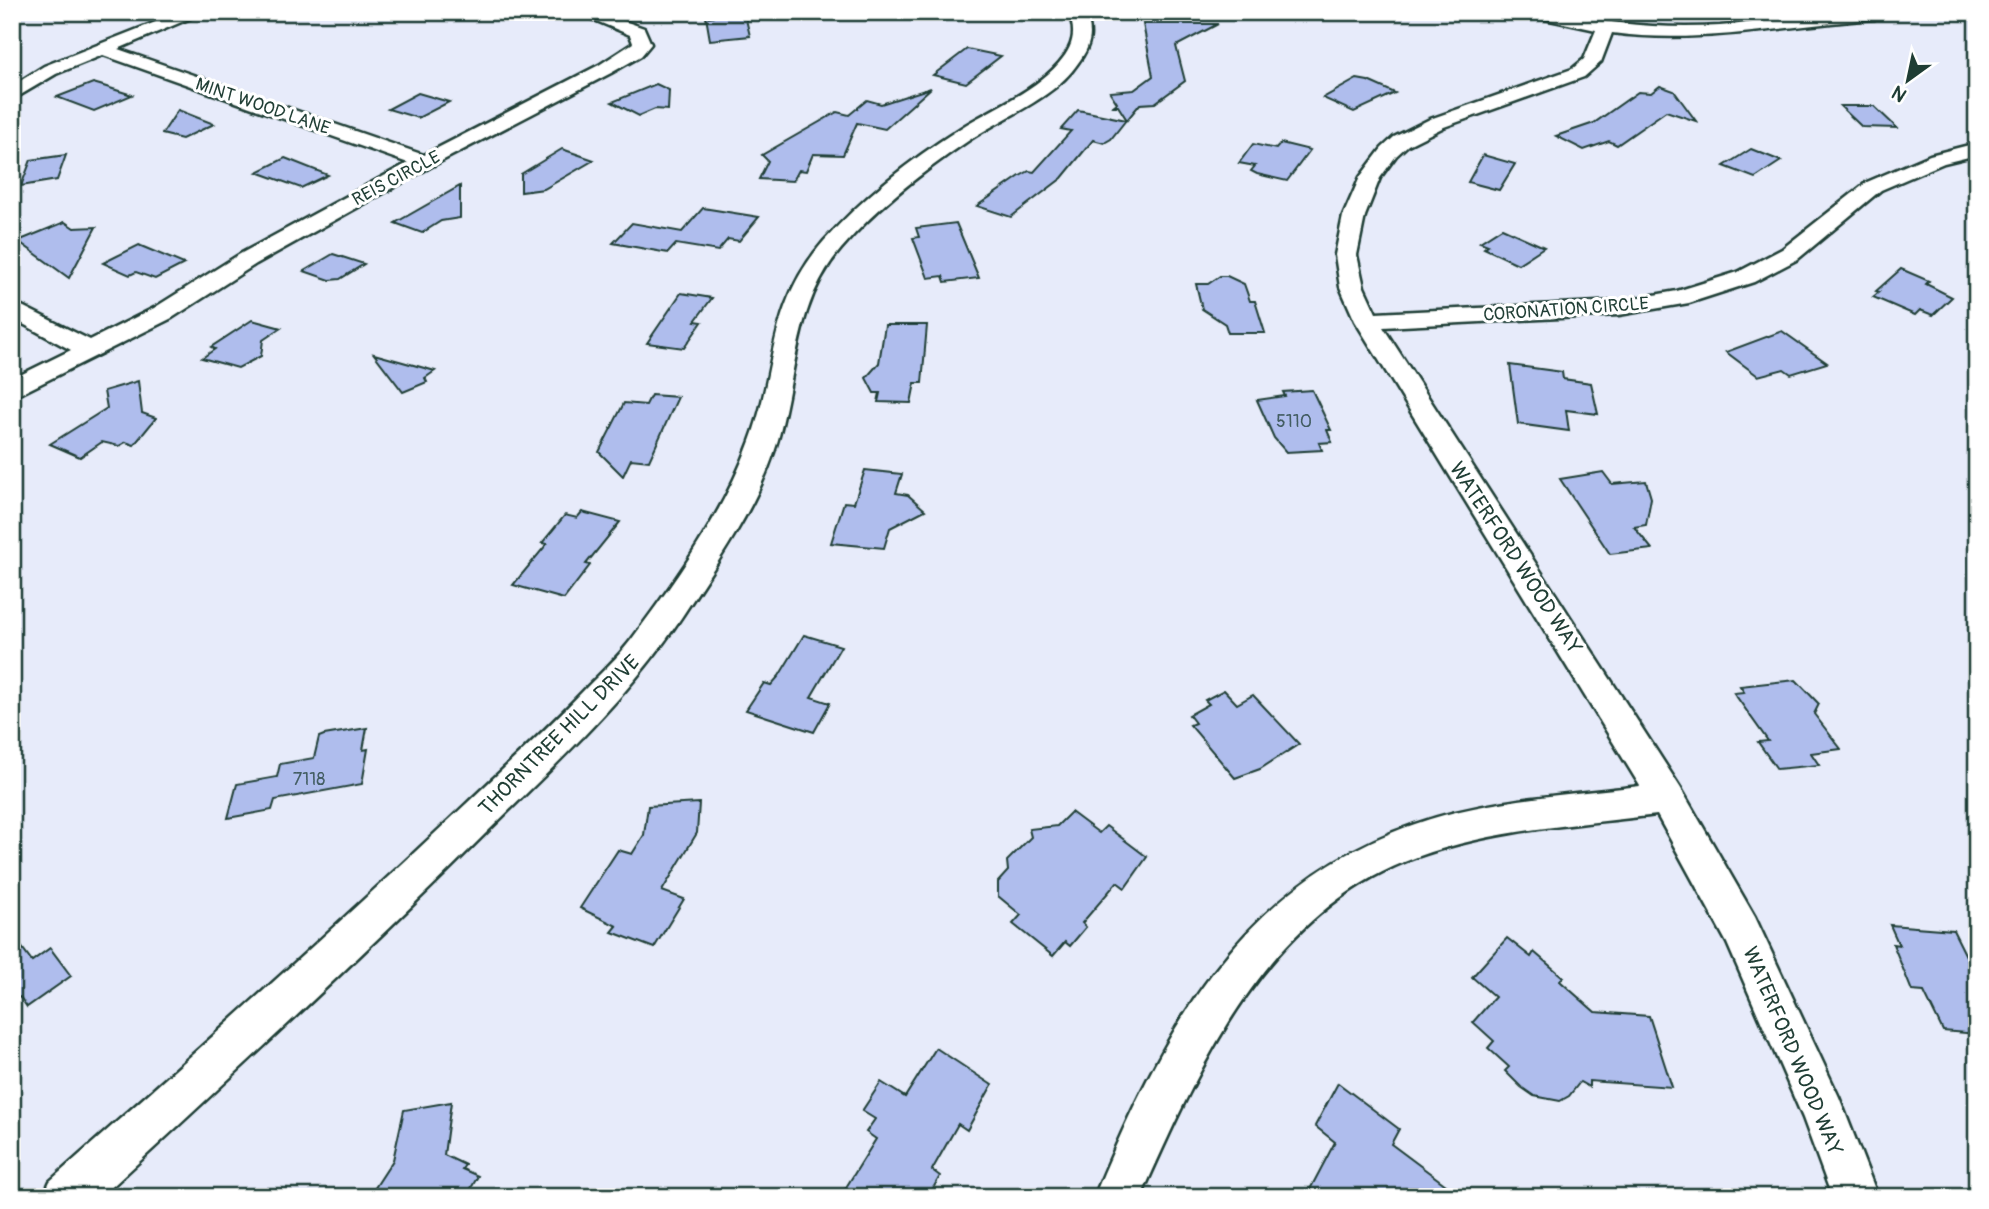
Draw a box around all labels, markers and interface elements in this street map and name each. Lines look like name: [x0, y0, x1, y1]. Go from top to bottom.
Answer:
north arrow: [1874, 46, 1944, 116]
street label: MINT WOOD LANE: [192, 73, 333, 140]
text: N: [1887, 80, 1911, 107]
street label: REIS CIRCLE: [348, 146, 444, 211]
street label: CORONATION CIRCLE: [1482, 292, 1650, 327]
house number: 5110: [1276, 410, 1312, 433]
street label: WATERFORD WOOD WAY: [1443, 457, 1588, 660]
street label: THORNTREE HILL DRIVE: [473, 649, 646, 822]
house number: 7118: [293, 768, 325, 791]
street label: WATERFORD WOOD WAY: [1736, 943, 1849, 1160]

